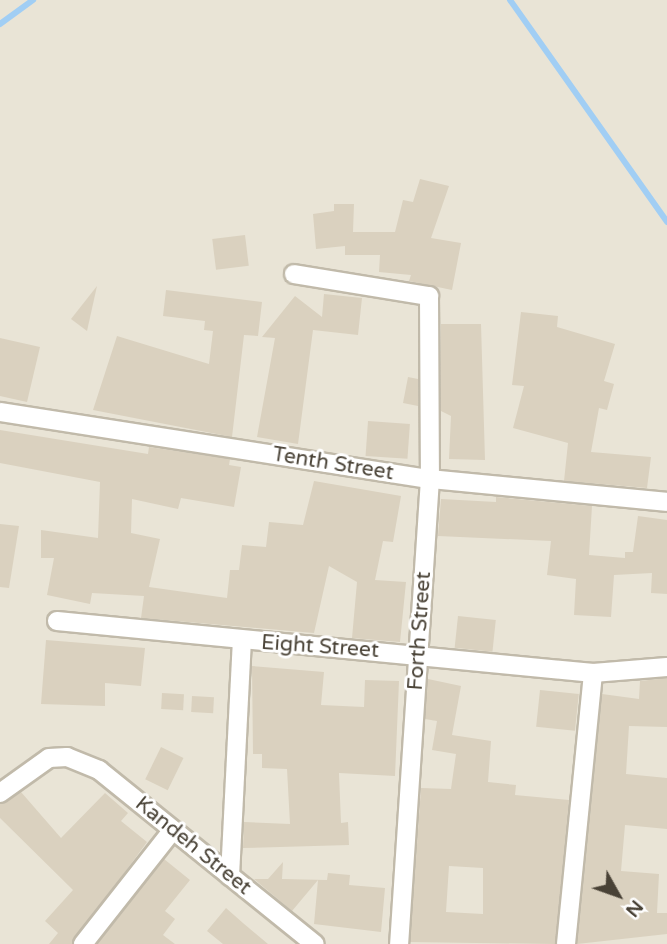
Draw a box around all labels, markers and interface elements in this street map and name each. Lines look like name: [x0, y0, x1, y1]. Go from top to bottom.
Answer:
street label: Tenth Street: [271, 442, 395, 486]
street label: Forth Street: [403, 571, 437, 691]
street label: Eight Street: [260, 630, 380, 664]
street label: Kandeh Street: [130, 792, 256, 900]
north arrow: [583, 860, 653, 930]
text: N: [621, 896, 647, 921]

